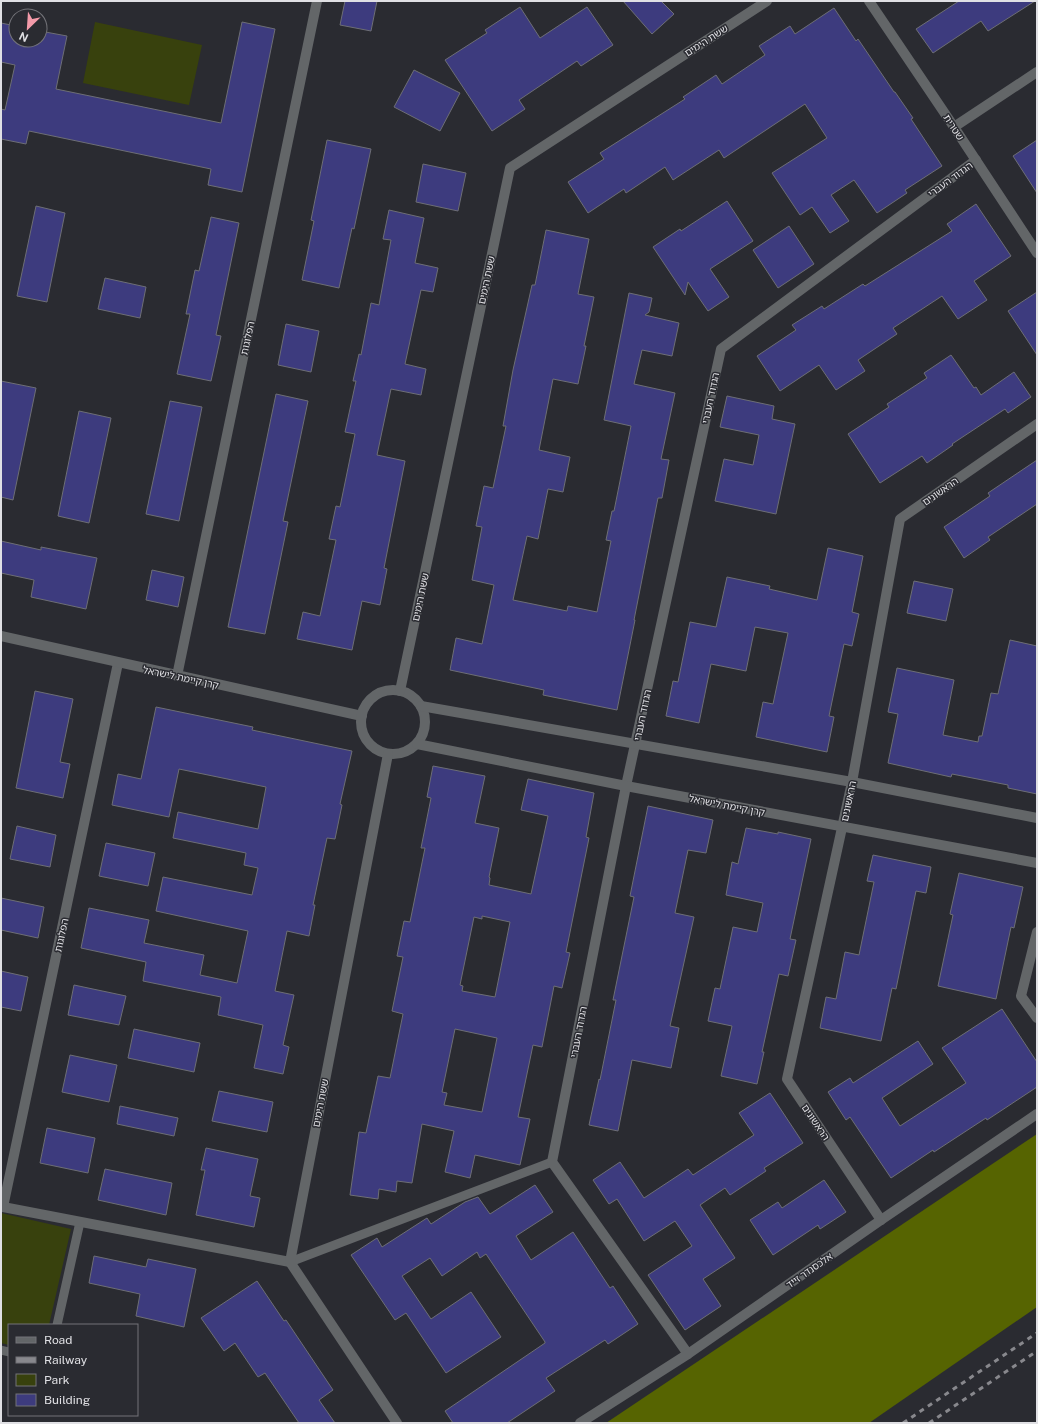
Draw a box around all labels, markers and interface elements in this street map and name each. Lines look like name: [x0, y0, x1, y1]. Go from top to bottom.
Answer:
north arrow: [8, 8, 48, 48]
street label: ששת הימים: [682, 22, 730, 58]
text: N: [17, 30, 30, 44]
street label: שטרית: [941, 112, 967, 142]
street label: הגדוד העברי: [925, 159, 975, 199]
street label: ששת הימים: [475, 255, 497, 305]
street label: הפלוגות: [238, 320, 256, 356]
street label: הגדוד העברי: [699, 371, 721, 425]
street label: הראשונים: [920, 474, 960, 508]
street label: ששת הימים: [409, 572, 431, 622]
street label: קרן קיימת לישראל: [142, 663, 220, 691]
street label: הגדוד העברי: [631, 688, 653, 742]
street label: הראשונים: [838, 780, 858, 822]
street label: קרן קיימת לישראל: [688, 792, 766, 818]
street label: הפלוגות: [52, 917, 70, 953]
street label: הגדוד העברי: [567, 1005, 589, 1059]
street label: ששת הימים: [309, 1078, 331, 1128]
street label: הראשונים: [800, 1102, 832, 1142]
street label: אלכסנדר זייד: [784, 1250, 834, 1290]
legend: [8, 1324, 138, 1416]
text: Road: [44, 1333, 72, 1347]
text: Railway: [44, 1353, 88, 1367]
text: Park: [44, 1373, 70, 1387]
text: Building: [44, 1393, 90, 1407]

